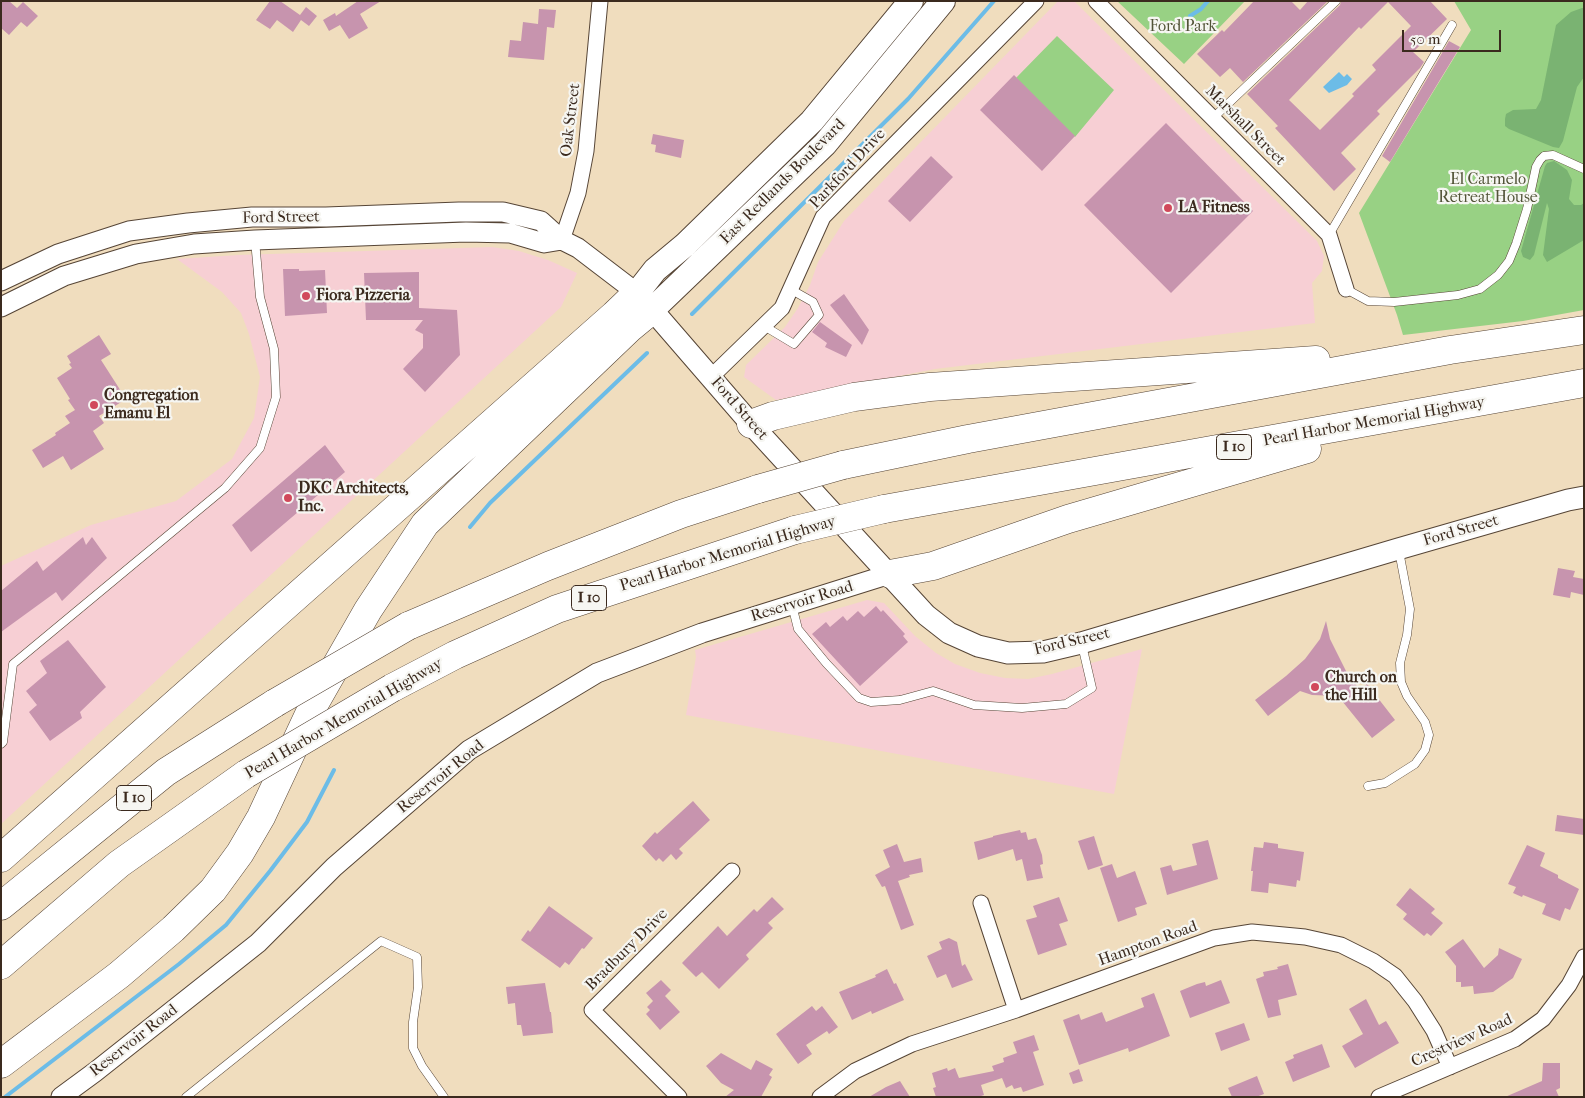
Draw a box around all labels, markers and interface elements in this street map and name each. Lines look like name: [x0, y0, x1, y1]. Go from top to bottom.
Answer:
park label: Ford Park: [1149, 17, 1217, 37]
scale bar: [1405, 20, 1504, 52]
text: 50 m: [1410, 30, 1440, 48]
street label: Oak Street: [557, 82, 585, 158]
street label: Marshall Street: [1201, 82, 1289, 170]
street label: East Redlands Boulevard: [716, 115, 850, 249]
street label: Parkford Drive: [806, 125, 890, 213]
park label: El Carmelo Retreat House: [1438, 170, 1538, 208]
place label: LA Fitness: [1178, 198, 1250, 218]
marker: LA Fitness: [1162, 202, 1174, 214]
street label: Ford Street: [242, 208, 320, 228]
place label: Fiora Pizzeria: [316, 286, 410, 306]
marker: Fiora Pizzeria: [300, 290, 312, 302]
street label: Ford Street: [706, 373, 772, 445]
place label: Congregation Emanu El: [104, 386, 199, 424]
street label: Pearl Harbor Memorial Highway: [1262, 393, 1486, 451]
marker: Congregation Emanu El: [88, 399, 100, 411]
road number: I 10: [1216, 434, 1252, 460]
place label: DKC Architects, Inc.: [298, 479, 409, 517]
marker: DKC Architects, Inc.: [282, 492, 294, 504]
street label: Ford Street: [1421, 511, 1501, 551]
street label: Pearl Harbor Memorial Highway: [618, 512, 838, 596]
street label: Reservoir Road: [748, 577, 856, 627]
road number: I 10: [572, 586, 606, 610]
street label: Ford Street: [1032, 624, 1112, 660]
street label: Pearl Harbor Memorial Highway: [242, 654, 446, 784]
place label: Church on the Hill: [1325, 668, 1397, 706]
marker: Church on the Hill: [1309, 681, 1321, 693]
street label: Reservoir Road: [394, 736, 488, 818]
road number: I 10: [116, 786, 152, 810]
street label: Bradbury Drive: [582, 905, 672, 995]
street label: Hampton Road: [1096, 917, 1200, 971]
street label: Reservoir Road: [86, 1001, 182, 1081]
street label: Crestview Road: [1409, 1010, 1515, 1072]

